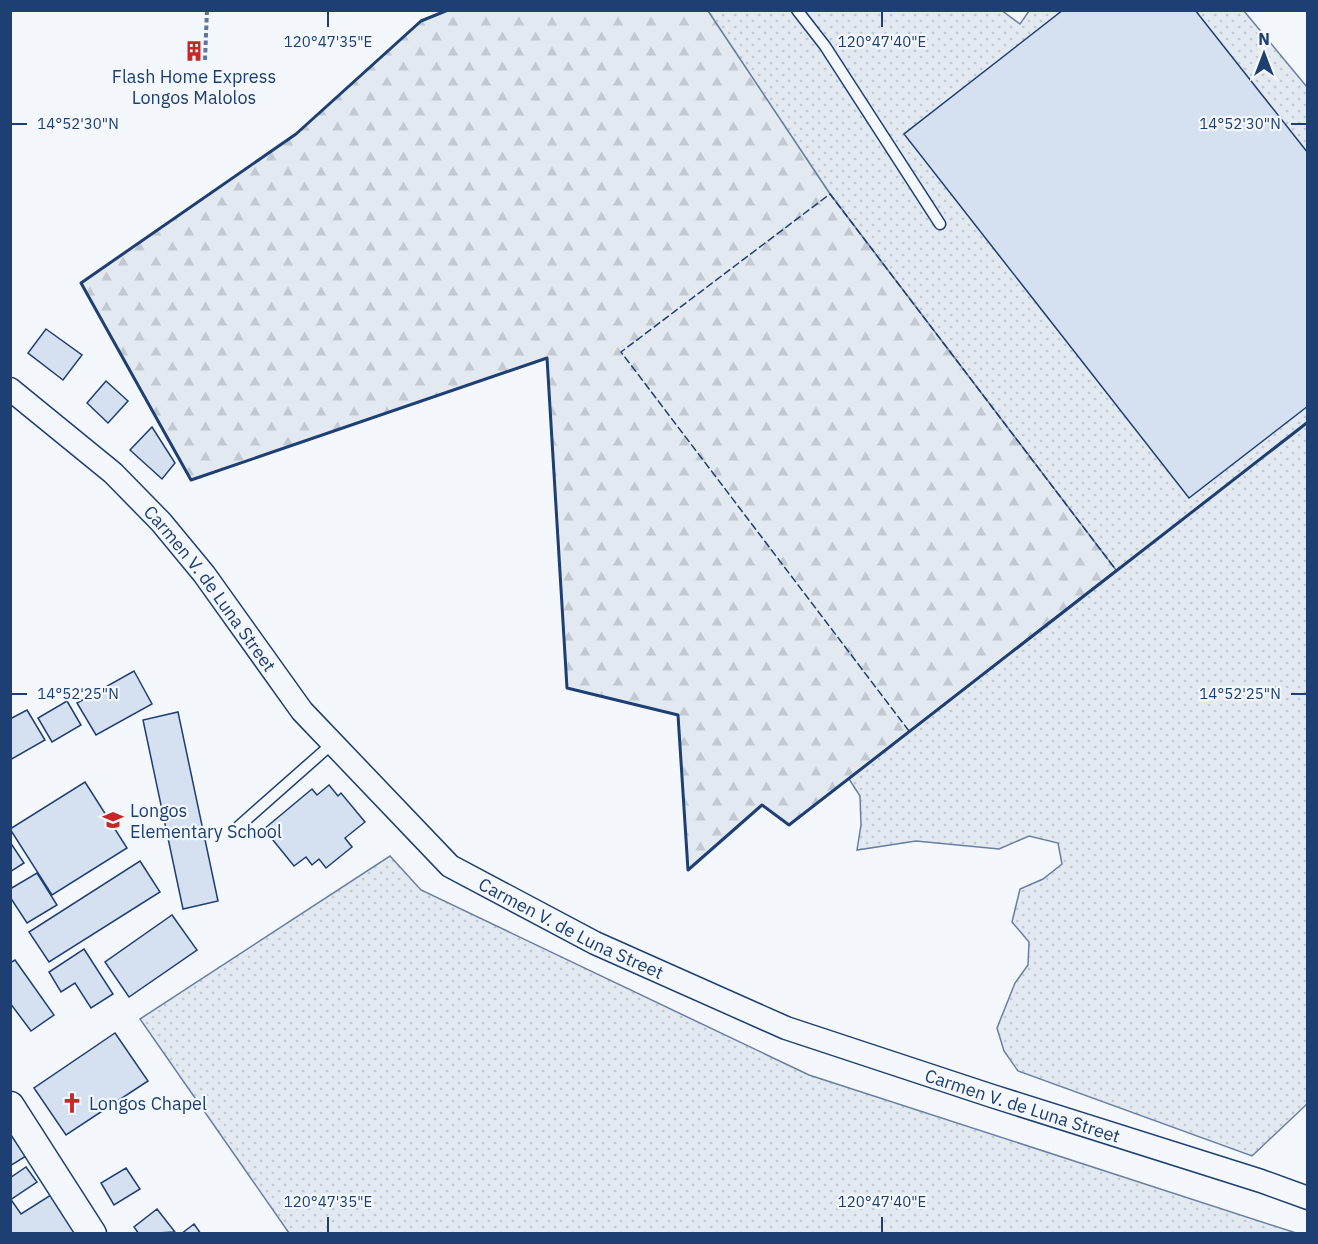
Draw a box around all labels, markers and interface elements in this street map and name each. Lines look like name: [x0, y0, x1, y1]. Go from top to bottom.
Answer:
north arrow: [1234, 24, 1294, 84]
text: N: [1258, 29, 1270, 49]
text: 120°47'35"E: [284, 32, 372, 51]
text: 120°47'40"E: [838, 32, 926, 51]
building icon: Flash Home Express Longos Malolos: [182, 39, 206, 63]
place label: Flash Home Express Longos Malolos: [112, 65, 276, 109]
text: 14°52'30"N: [37, 114, 119, 133]
text: 14°52'30"N: [1199, 114, 1281, 133]
street label: Carmen V. de Luna Street: [139, 500, 281, 676]
text: 14°52'25"N: [37, 684, 119, 703]
text: 14°52'25"N: [1199, 684, 1281, 703]
place label: Longos Elementary School: [130, 799, 282, 843]
school or university icon: Longos Elementary School: [101, 808, 125, 832]
street label: Carmen V. de Luna Street: [475, 872, 667, 984]
street label: Carmen V. de Luna Street: [922, 1063, 1123, 1147]
church icon: Longos Chapel: [60, 1091, 84, 1115]
place label: Longos Chapel: [89, 1092, 207, 1115]
text: 120°47'35"E: [284, 1192, 372, 1211]
text: 120°47'40"E: [838, 1192, 926, 1211]

